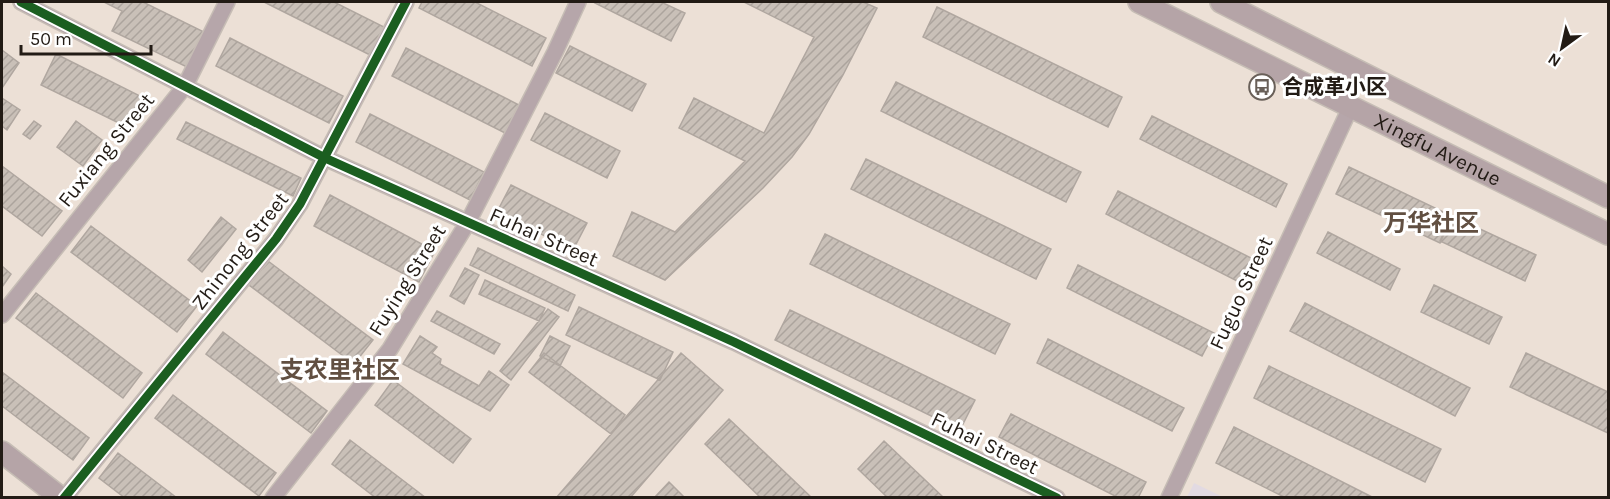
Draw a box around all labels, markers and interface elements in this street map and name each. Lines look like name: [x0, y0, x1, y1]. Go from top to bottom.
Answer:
scale bar: [21, 18, 152, 56]
north arrow: [1532, 18, 1592, 78]
text: 50 m: [30, 28, 72, 50]
text: N: [1544, 49, 1564, 71]
bus stop icon: 合成革小区: [1247, 72, 1277, 102]
place label: 合成革小区: [1282, 75, 1387, 99]
street label: Fuxiang Street: [53, 88, 159, 212]
street label: Xingfu Avenue: [1370, 108, 1505, 191]
street label: Zhinong Street: [187, 187, 293, 315]
street label: Fuhai Street: [486, 202, 602, 272]
district label: 万华社区: [1383, 209, 1479, 237]
street label: Fuying Street: [363, 220, 451, 340]
street label: Fuguo Street: [1204, 233, 1278, 353]
district label: 支农里社区: [280, 356, 400, 384]
street label: Fuhai Street: [927, 407, 1043, 479]

